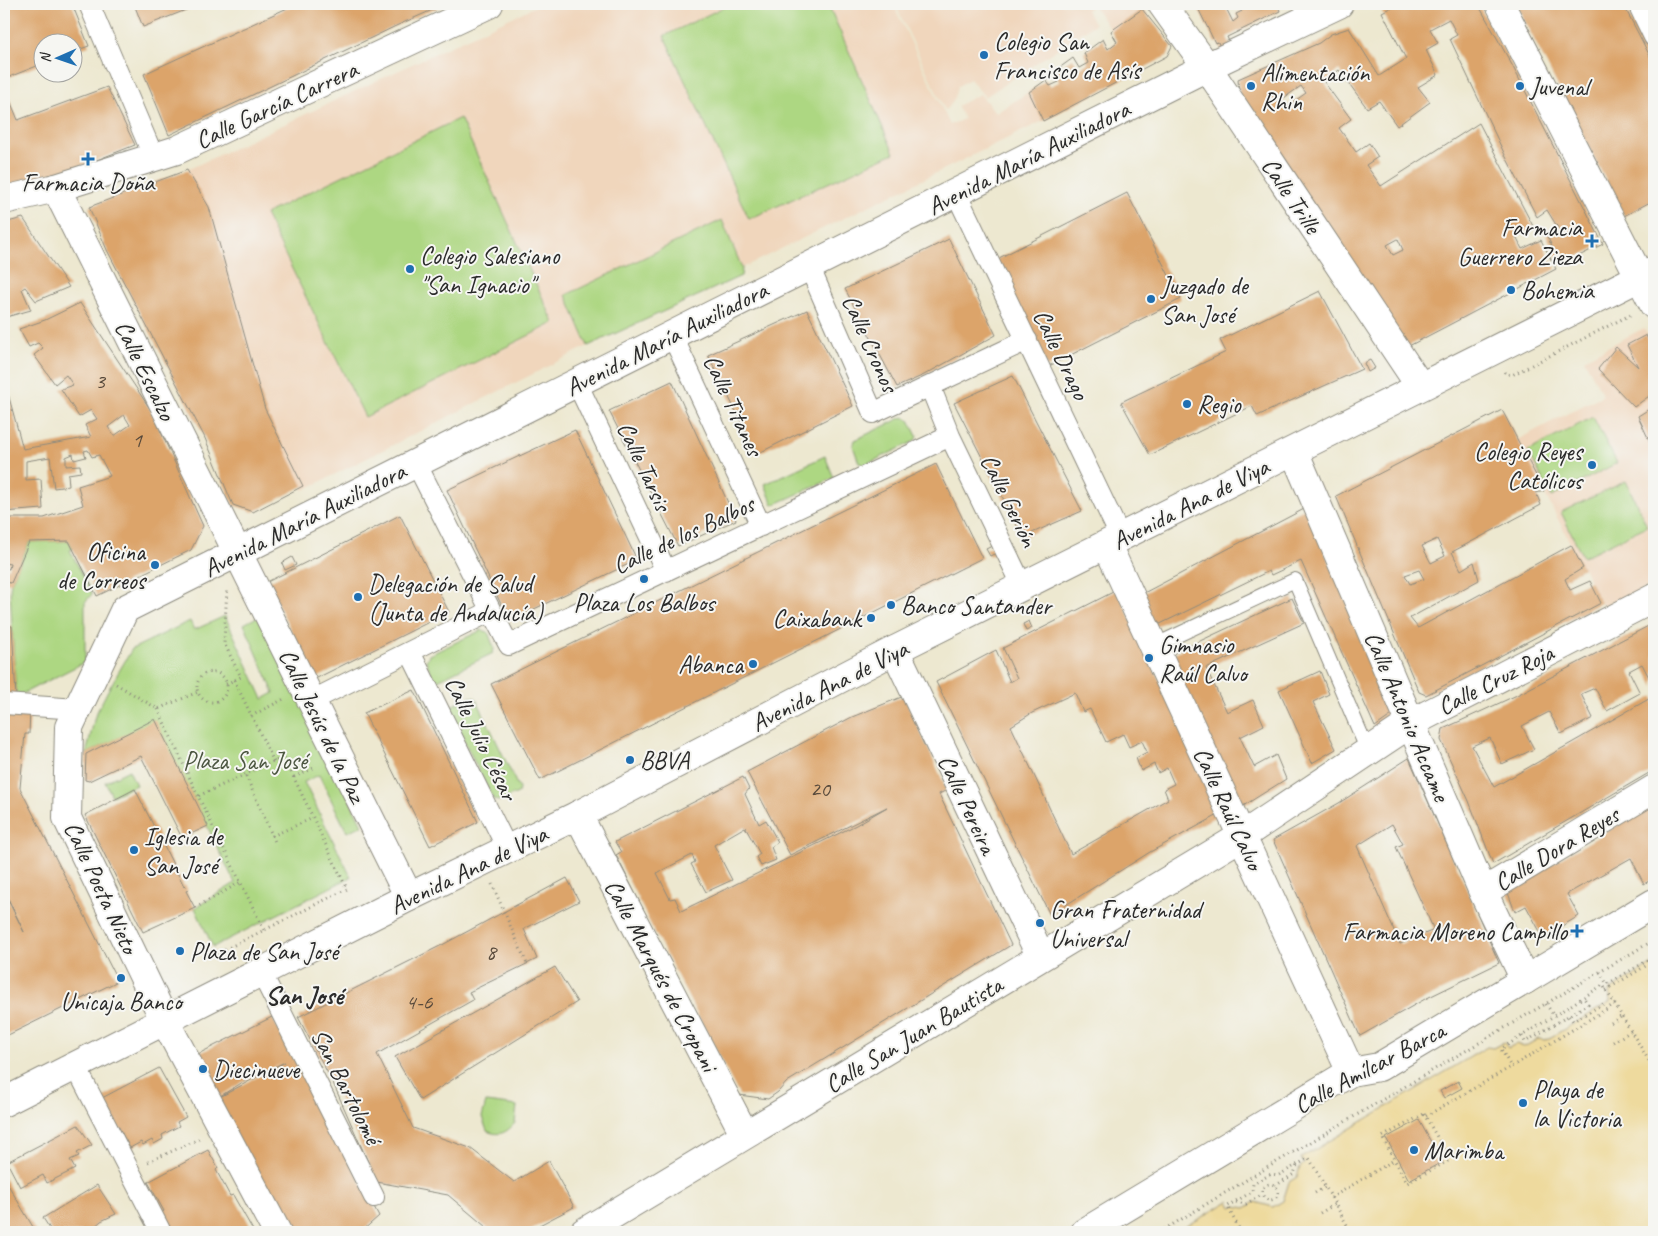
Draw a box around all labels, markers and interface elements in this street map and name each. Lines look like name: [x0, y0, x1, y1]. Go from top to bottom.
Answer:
place label: Colegio San Francisco de Asís: [994, 26, 1143, 87]
north arrow: [32, 32, 82, 82]
marker: Colegio San Francisco de Asís: [978, 49, 990, 61]
text: N: [37, 51, 54, 63]
street label: Calle García Carrera: [190, 52, 365, 156]
place label: Alimentación Rhin: [1261, 57, 1370, 118]
place label: Juvenal: [1529, 71, 1593, 103]
marker: Alimentación Rhin: [1245, 80, 1257, 92]
marker: Juvenal: [1514, 80, 1526, 92]
street label: Avenida María Auxiliadora: [922, 92, 1137, 223]
street label: Calle Trille: [1254, 151, 1329, 241]
marker: Farmacia Doña: [82, 153, 94, 165]
place label: Farmacia Doña: [22, 167, 156, 199]
place label: Farmacia Guerrero Zieza: [1458, 212, 1584, 273]
marker: Farmacia Guerrero Zieza: [1586, 235, 1598, 247]
place label: Colegio Salesiano "San Ignacio": [420, 240, 560, 301]
marker: Colegio Salesiano "San Ignacio": [404, 263, 416, 275]
place label: Juzgado de San José: [1160, 270, 1249, 331]
street label: Avenida María Auxiliadora: [560, 273, 775, 404]
place label: Bohemia: [1521, 275, 1596, 307]
marker: Bohemia: [1505, 284, 1517, 296]
street label: Calle Cronos: [834, 289, 907, 400]
marker: Juzgado de San José: [1145, 293, 1157, 305]
street label: Calle Drago: [1026, 304, 1097, 406]
street label: Calle Escalzo: [107, 315, 183, 427]
street label: Calle Titanes: [696, 349, 772, 464]
house number: 3: [95, 367, 107, 395]
place label: Regio: [1197, 389, 1242, 421]
marker: Regio: [1181, 398, 1193, 410]
street label: Calle Tarsis: [609, 416, 680, 519]
house number: 1: [132, 426, 143, 454]
place label: Colegio Reyes Católicos: [1474, 436, 1584, 497]
street label: Calle Gerión: [973, 449, 1046, 553]
street label: Avenida Ana de Viya: [1107, 450, 1276, 557]
street label: Avenida María Auxiliadora: [198, 454, 413, 585]
marker: Colegio Reyes Católicos: [1586, 459, 1598, 471]
street label: Calle de los Balbos: [608, 487, 762, 582]
place label: Oficina de Correos: [57, 536, 147, 597]
marker: Oficina de Correos: [149, 559, 161, 571]
place label: Delegación de Salud (Junta de Andalucía): [368, 568, 545, 629]
marker: Plaza Los Balbos: [638, 573, 650, 585]
place label: Plaza Los Balbos: [573, 587, 717, 619]
place label: Banco Santander: [901, 590, 1054, 622]
marker: Delegación de Salud (Junta de Andalucía): [352, 591, 364, 603]
marker: Banco Santander: [885, 599, 897, 611]
place label: Caixabank: [773, 603, 863, 635]
marker: Caixabank: [865, 612, 877, 624]
street label: Calle Antonio Accame: [1357, 627, 1458, 808]
place label: Gimnasio Raúl Calvo: [1159, 629, 1250, 690]
street label: Avenida Ana de Viya: [746, 632, 915, 739]
street label: Calle Cruz Roja: [1432, 636, 1560, 723]
street label: Calle Jesús de la Paz: [271, 644, 374, 810]
place label: Abanca: [678, 649, 745, 681]
marker: Gimnasio Raúl Calvo: [1143, 652, 1155, 664]
marker: Abanca: [747, 658, 759, 670]
street label: Calle Julio César: [437, 671, 526, 808]
street label: Calle Raúl Calvo: [1186, 742, 1272, 878]
park label: Plaza San José: [183, 745, 311, 777]
place label: BBVA: [640, 745, 691, 777]
street label: Calle Pereira: [930, 750, 1005, 862]
marker: BBVA: [624, 754, 636, 766]
house number: 20: [810, 775, 832, 803]
street label: Calle Dora Reyes: [1488, 798, 1627, 899]
street label: Calle Poeta Nieto: [57, 816, 147, 961]
street label: Avenida Ana de Viya: [384, 817, 555, 922]
place label: Iglesia de San José: [144, 821, 224, 882]
marker: Iglesia de San José: [128, 844, 140, 856]
street label: Calle Marqués de Cropani: [597, 874, 727, 1080]
place label: Gran Fraternidad Universal: [1050, 894, 1205, 955]
place label: Farmacia Moreno Campillo: [1343, 916, 1568, 948]
marker: Gran Fraternidad Universal: [1034, 917, 1046, 929]
marker: Farmacia Moreno Campillo: [1571, 925, 1583, 937]
place label: Plaza de San José: [190, 936, 342, 968]
house number: 8: [486, 938, 498, 966]
marker: Plaza de San José: [174, 945, 186, 957]
street label: Calle San Juan Bautista: [819, 968, 1011, 1101]
marker: Unicaja Banco: [115, 972, 127, 984]
district label: San José: [265, 979, 347, 1012]
place label: Unicaja Banco: [61, 986, 185, 1018]
house number: 4-6: [406, 988, 434, 1016]
street label: Calle Amílcar Barca: [1288, 1013, 1453, 1121]
street label: San Bartolomé: [303, 1023, 391, 1153]
place label: Diecinueve: [213, 1054, 301, 1086]
marker: Diecinueve: [197, 1063, 209, 1075]
place label: Playa de la Victoria: [1533, 1074, 1623, 1135]
marker: Playa de la Victoria: [1517, 1097, 1529, 1109]
place label: Marimba: [1424, 1135, 1506, 1167]
marker: Marimba: [1408, 1144, 1420, 1156]

